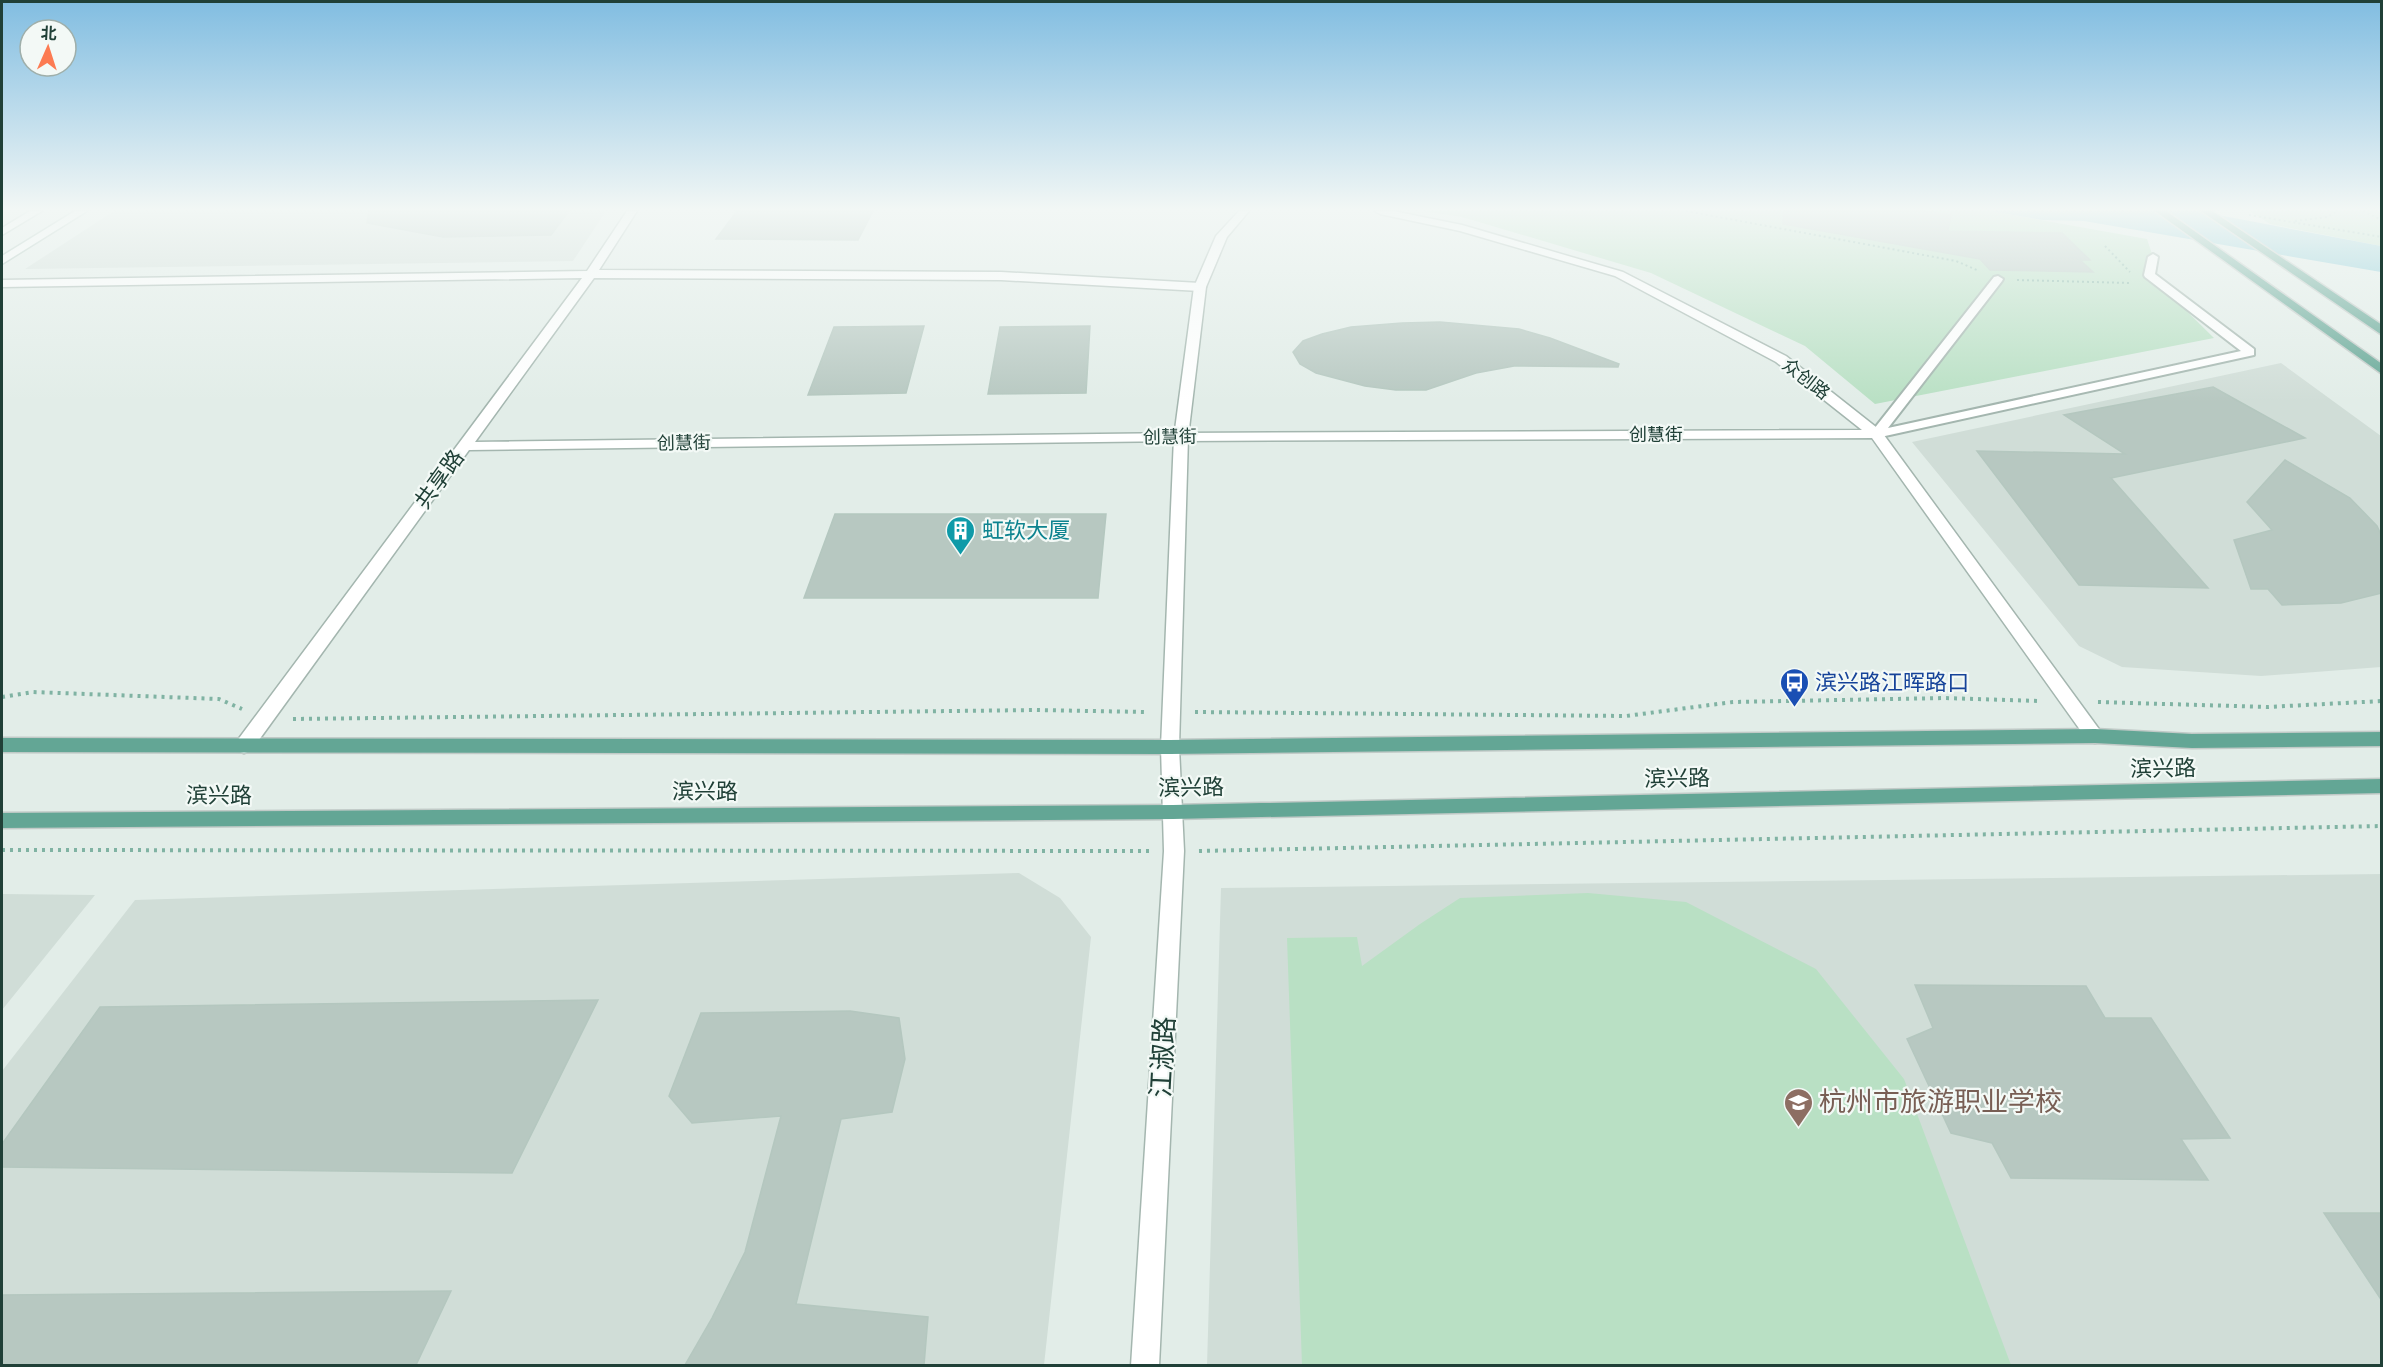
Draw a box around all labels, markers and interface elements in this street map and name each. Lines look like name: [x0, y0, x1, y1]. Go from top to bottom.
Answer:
north arrow: [18, 18, 78, 78]
text: 北: [40, 23, 57, 42]
street label: 众创路: [1779, 353, 1835, 404]
street label: 创慧街: [1629, 423, 1683, 445]
street label: 创慧街: [1143, 425, 1197, 447]
street label: 创慧街: [657, 431, 711, 453]
street label: 共享路: [408, 444, 469, 513]
building icon: 虹软大厦: [945, 514, 977, 556]
place label: 虹软大厦: [982, 516, 1070, 543]
bus stop icon: 滨兴路江晖路口: [1778, 666, 1810, 708]
place label: 滨兴路江晖路口: [1815, 668, 1969, 695]
street label: 滨兴路: [2130, 753, 2196, 782]
street label: 滨兴路: [1644, 763, 1710, 792]
street label: 滨兴路: [1158, 772, 1224, 801]
street label: 滨兴路: [672, 777, 738, 804]
street label: 滨兴路: [186, 781, 252, 808]
street label: 江淑路: [1143, 1016, 1180, 1098]
place label: 杭州市旅游职业学校: [1819, 1084, 2062, 1117]
school or university icon: 杭州市旅游职业学校: [1782, 1086, 1814, 1128]

